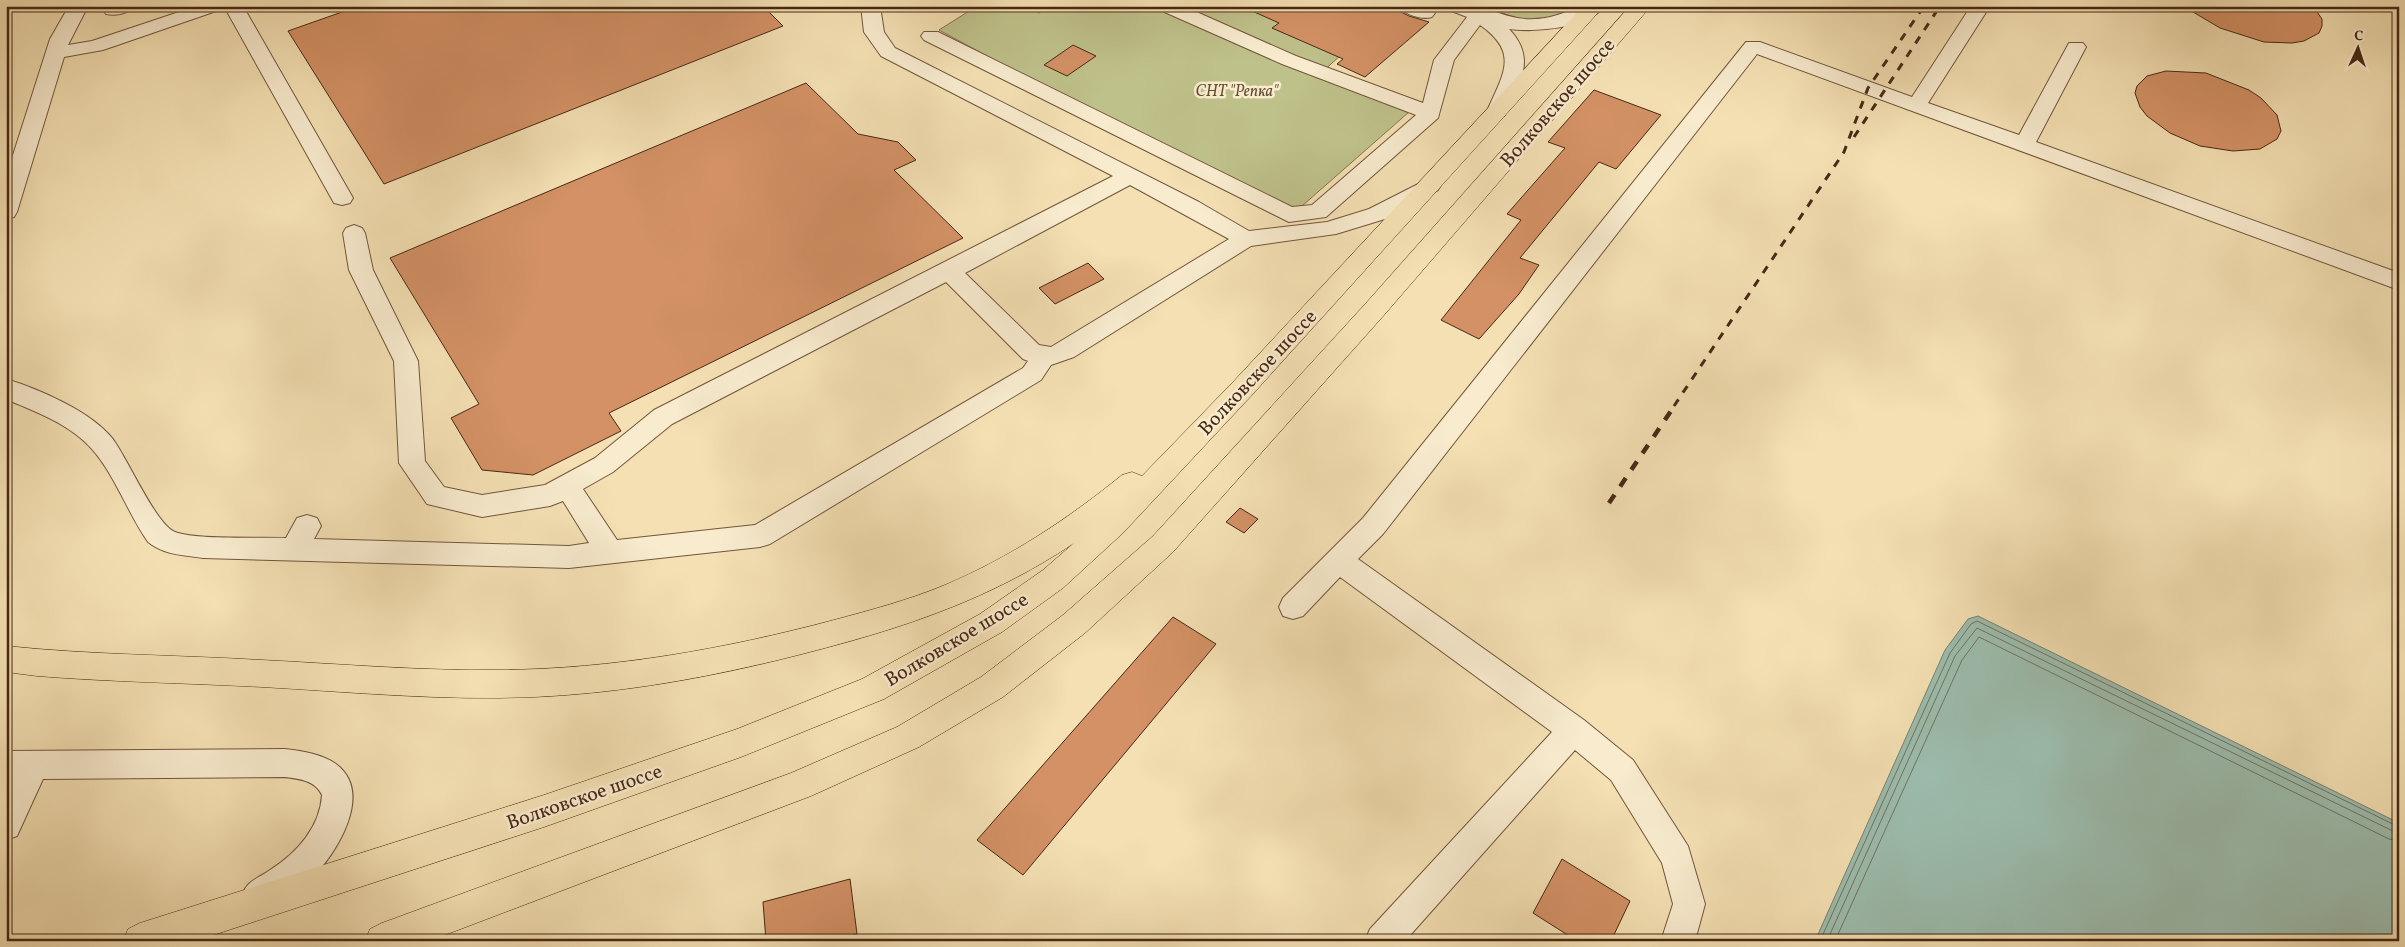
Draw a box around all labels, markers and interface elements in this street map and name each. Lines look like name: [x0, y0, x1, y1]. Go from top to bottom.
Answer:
north arrow: [2332, 22, 2382, 72]
text: С: [2354, 27, 2364, 46]
street label: Волковское шоссе: [1494, 33, 1623, 174]
park label: СНТ "Репка": [1196, 81, 1279, 103]
street label: Волковское шоссе: [1193, 304, 1324, 443]
street label: Волковское шоссе: [880, 587, 1034, 695]
street label: Волковское шоссе: [503, 758, 666, 838]

